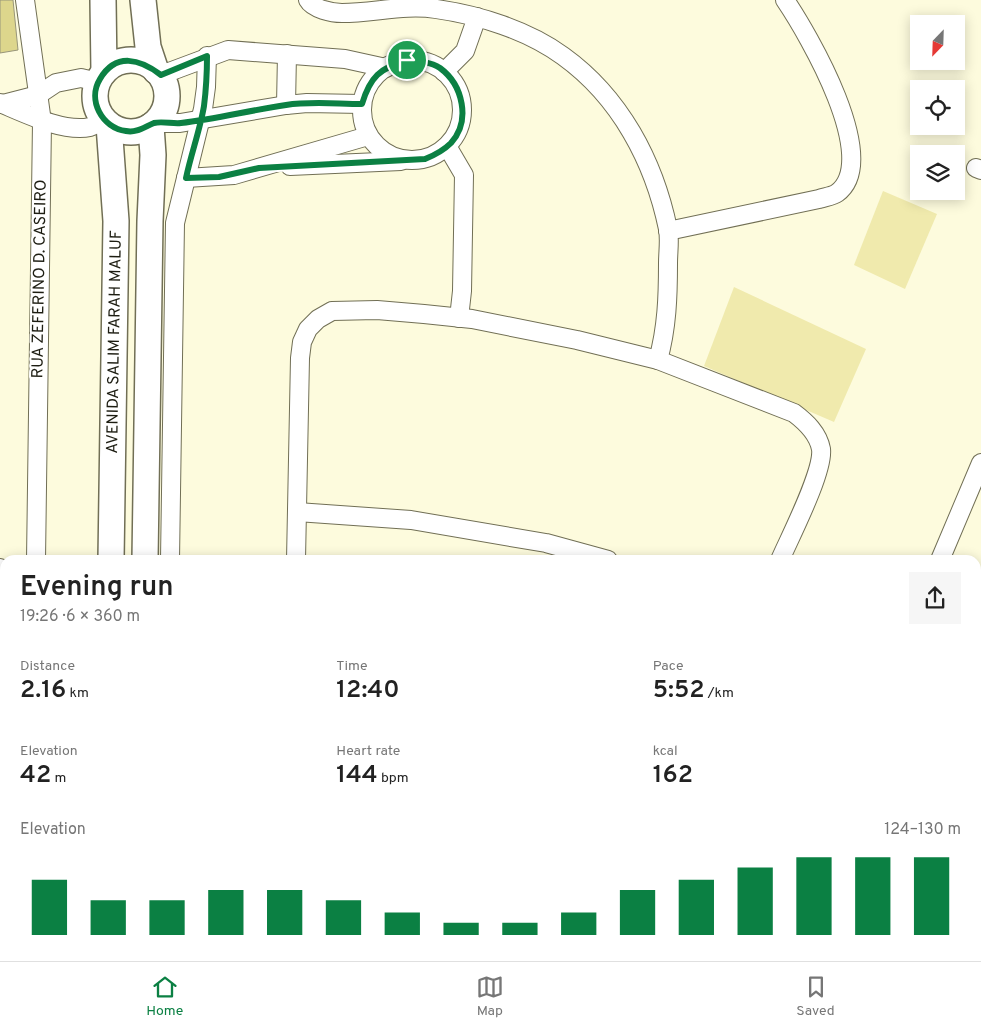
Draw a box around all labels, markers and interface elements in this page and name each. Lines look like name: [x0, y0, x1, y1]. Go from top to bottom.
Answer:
north arrow: [910, 15, 965, 70]
map controls: [910, 15, 965, 200]
pin: [386, 39, 428, 81]
icon: arrive: [393, 46, 421, 74]
button: locate: [910, 80, 965, 135]
button: layers: [910, 145, 965, 200]
street label: RUA ZEFERINO D. CASEIRO: [28, 179, 52, 379]
street label: AVENIDA SALIM FARAH MALUF: [103, 230, 127, 454]
text: Evening run: [20, 570, 174, 606]
button: share: [909, 572, 961, 624]
text: 19:26 · 6 × 360 m: [20, 607, 140, 627]
text: Distance: [20, 658, 75, 675]
text: Time: [336, 658, 368, 675]
text: Pace: [653, 658, 683, 675]
text: 2.16: [20, 675, 66, 707]
text: 12:40: [336, 675, 400, 707]
text: 5:52: [653, 675, 705, 707]
text: km: [66, 685, 89, 702]
text: /km: [705, 685, 734, 702]
text: Elevation: [20, 743, 78, 760]
text: Heart rate: [336, 743, 400, 760]
text: kcal: [653, 743, 678, 760]
text: 42: [20, 760, 51, 792]
text: 144: [336, 760, 378, 792]
text: 162: [653, 760, 693, 792]
text: m: [51, 770, 66, 787]
text: bpm: [378, 770, 409, 787]
text: Elevation: [20, 820, 86, 840]
text: 124–130 m: [884, 820, 961, 840]
tab: Home: [146, 973, 183, 1020]
tab: Map: [476, 973, 504, 1020]
tab: Saved: [796, 973, 835, 1020]

